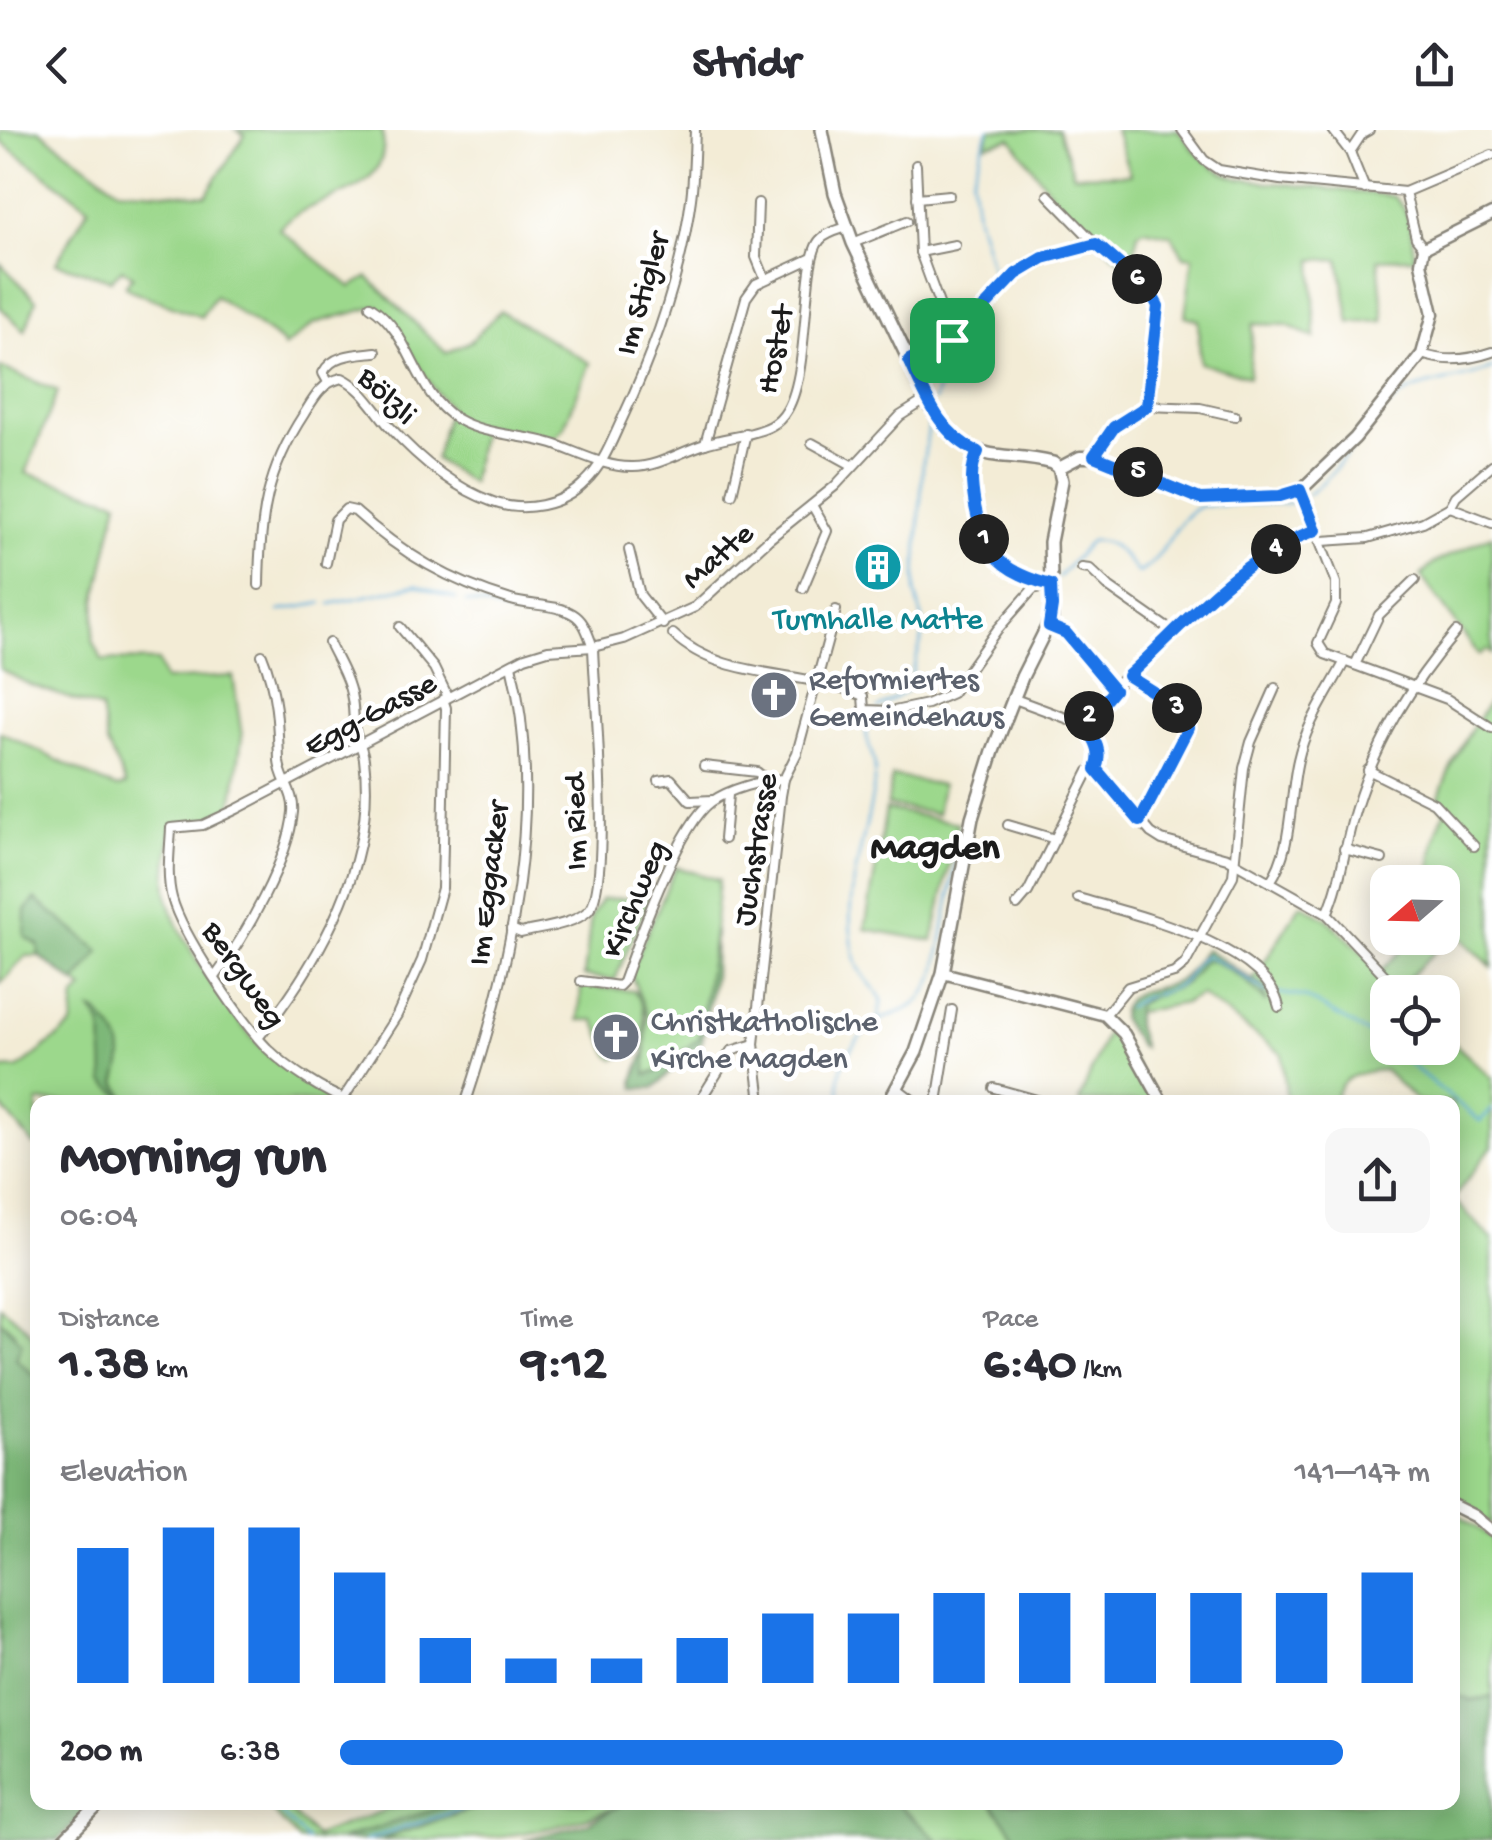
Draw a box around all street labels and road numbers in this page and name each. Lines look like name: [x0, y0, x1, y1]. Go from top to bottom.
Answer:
street label: Im Stigler: [609, 226, 681, 360]
street label: Hostet: [751, 300, 806, 397]
street label: Bölzli: [347, 360, 423, 435]
street label: Matte: [676, 516, 763, 599]
street label: Egg-Gasse: [299, 666, 444, 767]
street label: Juchstrasse: [727, 770, 789, 929]
street label: Im Ried: [558, 771, 598, 871]
street label: Im Eggacker: [462, 797, 520, 968]
street label: Kirchweg: [595, 836, 678, 964]
street label: Bergweg: [191, 914, 292, 1037]

